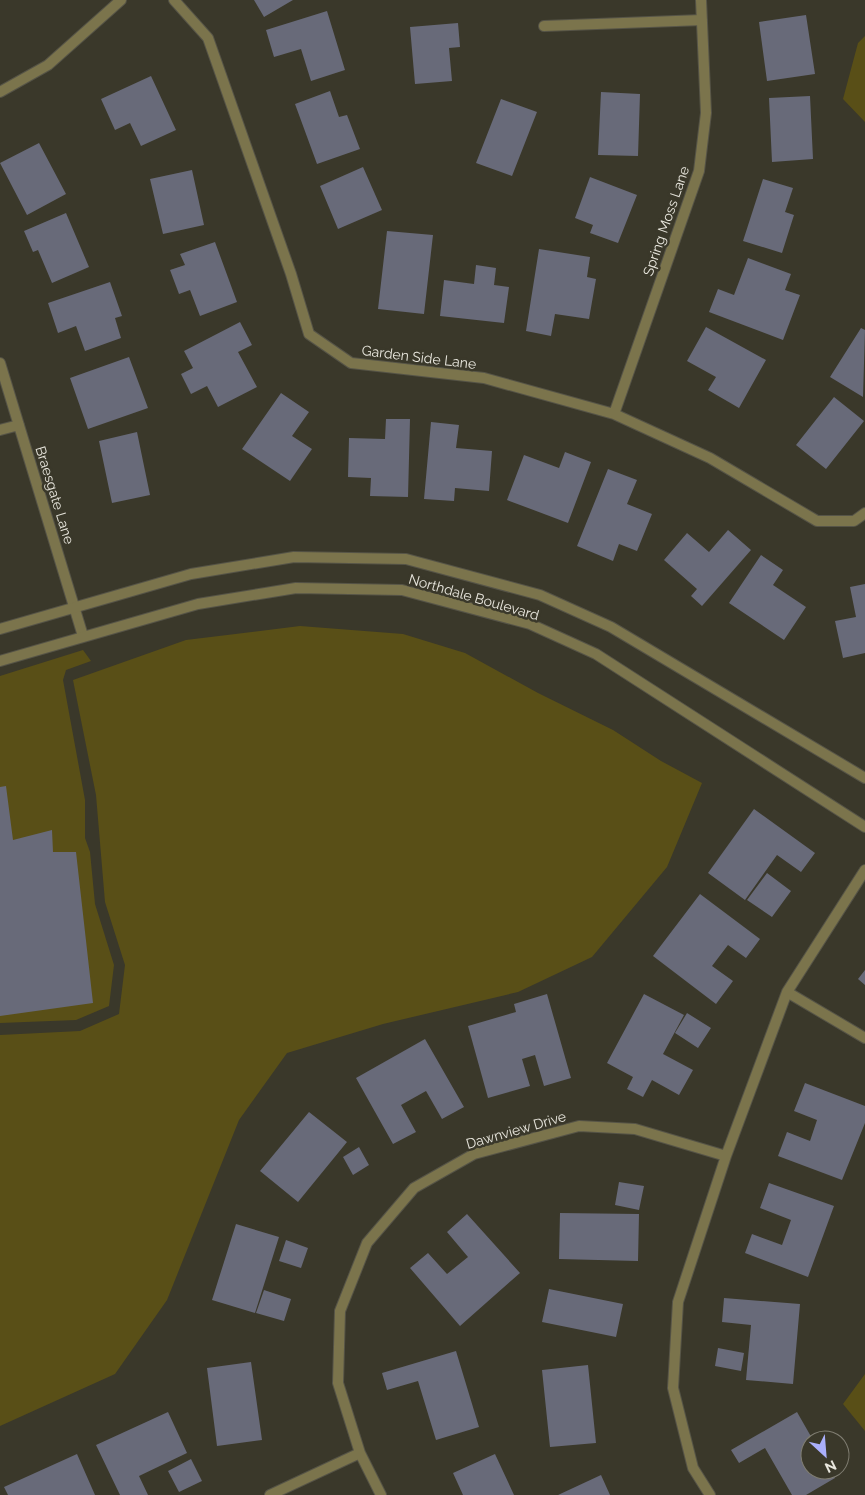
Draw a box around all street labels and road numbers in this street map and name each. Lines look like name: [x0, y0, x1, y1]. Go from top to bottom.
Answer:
street label: Spring Moss Lane: [640, 164, 692, 278]
street label: Garden Side Lane: [361, 342, 477, 372]
street label: Braesgate Lane: [33, 444, 77, 546]
street label: Northdale Boulevard: [407, 571, 541, 623]
street label: Dawnview Drive: [464, 1108, 568, 1152]

